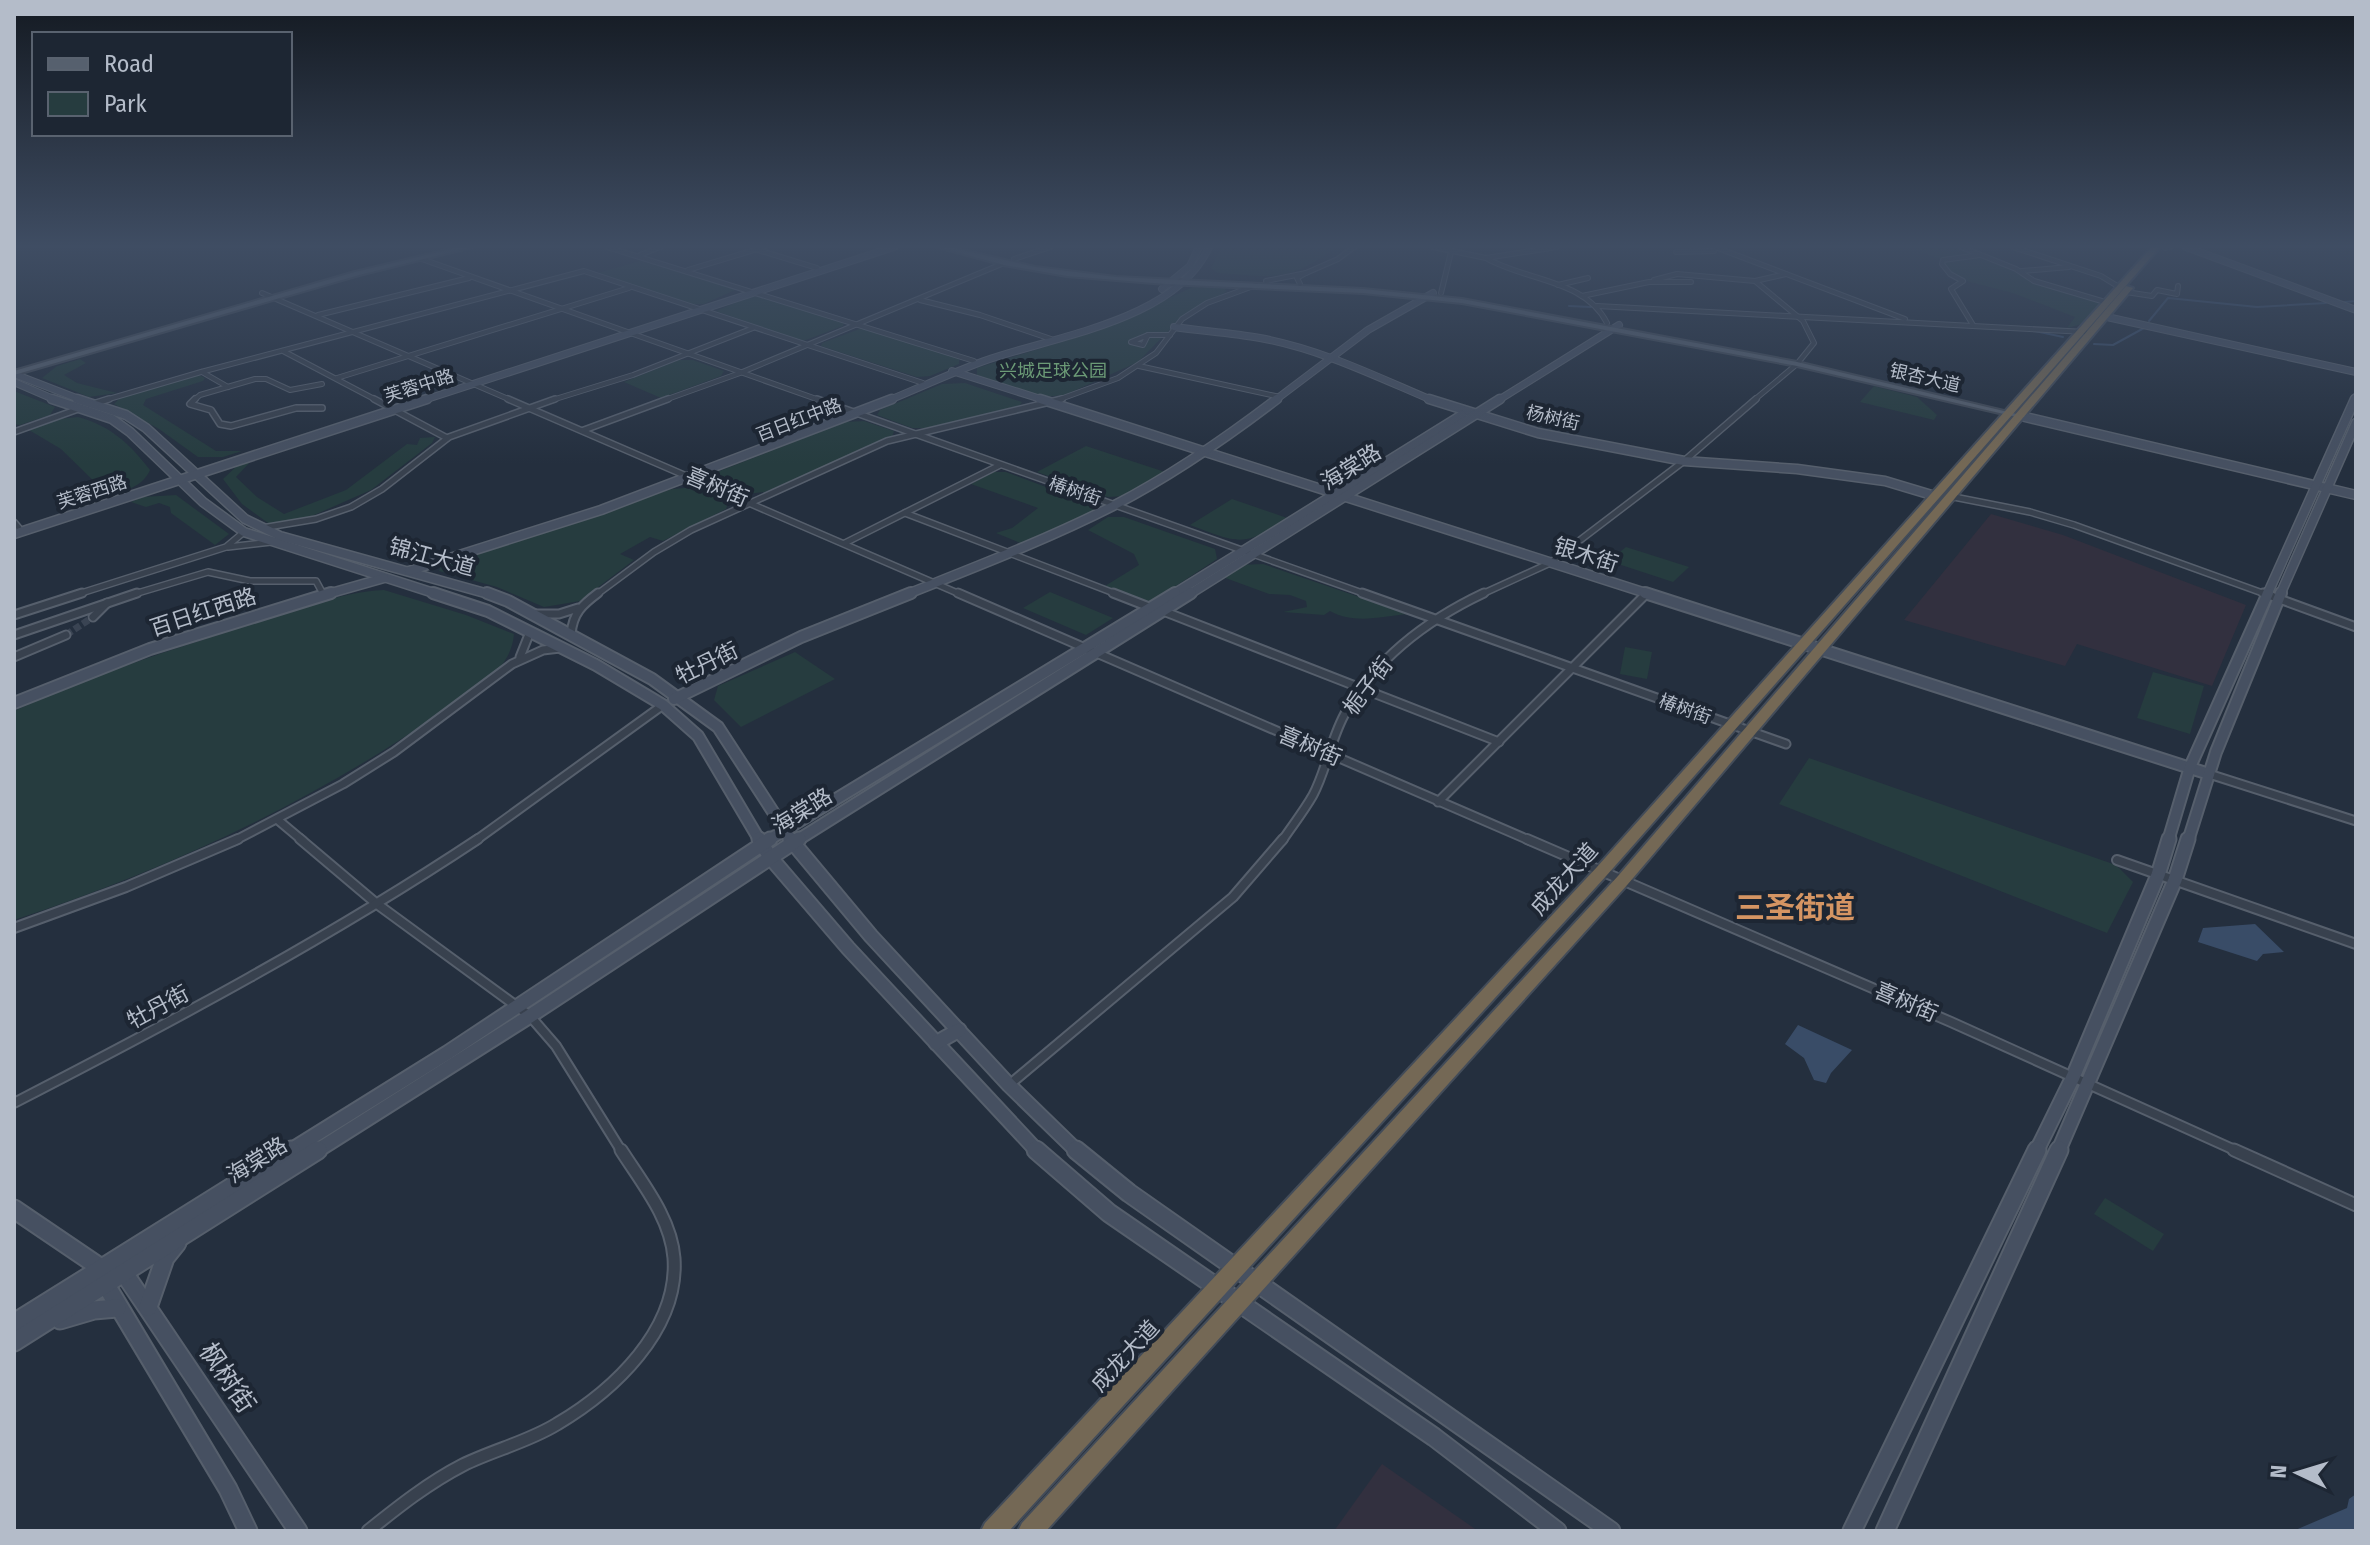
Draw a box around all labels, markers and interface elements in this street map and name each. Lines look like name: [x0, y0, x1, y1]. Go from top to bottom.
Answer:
legend: [32, 32, 292, 136]
text: Road: [104, 50, 154, 78]
text: Park: [104, 90, 147, 118]
street label: 银杏大道: [1887, 359, 1963, 397]
park label: 兴城足球公园: [999, 360, 1107, 382]
street label: 芙蓉中路: [381, 364, 457, 408]
street label: 百日红中路: [753, 394, 845, 446]
street label: 杨树街: [1524, 401, 1582, 435]
street label: 海棠路: [1316, 438, 1386, 496]
street label: 喜树街: [681, 462, 753, 512]
street label: 芙蓉西路: [54, 470, 130, 514]
street label: 椿树街: [1046, 472, 1104, 510]
street label: 银木街: [1550, 532, 1622, 578]
street label: 锦江大道: [386, 533, 478, 581]
street label: 百日红西路: [147, 582, 259, 642]
street label: 牡丹街: [671, 636, 743, 690]
street label: 栀子街: [1337, 652, 1399, 720]
street label: 椿树街: [1656, 689, 1714, 729]
street label: 喜树街: [1274, 721, 1346, 771]
street label: 海棠路: [767, 782, 837, 840]
street label: 成龙大道: [1525, 837, 1603, 921]
district label: 三圣街道: [1735, 890, 1855, 926]
street label: 喜树街: [1870, 977, 1942, 1027]
street label: 牡丹街: [123, 980, 193, 1034]
street label: 海棠路: [222, 1131, 292, 1189]
street label: 成龙大道: [1085, 1315, 1165, 1397]
street label: 枫树街: [192, 1337, 262, 1419]
north arrow: [2258, 1433, 2338, 1513]
text: N: [2265, 1464, 2292, 1479]

